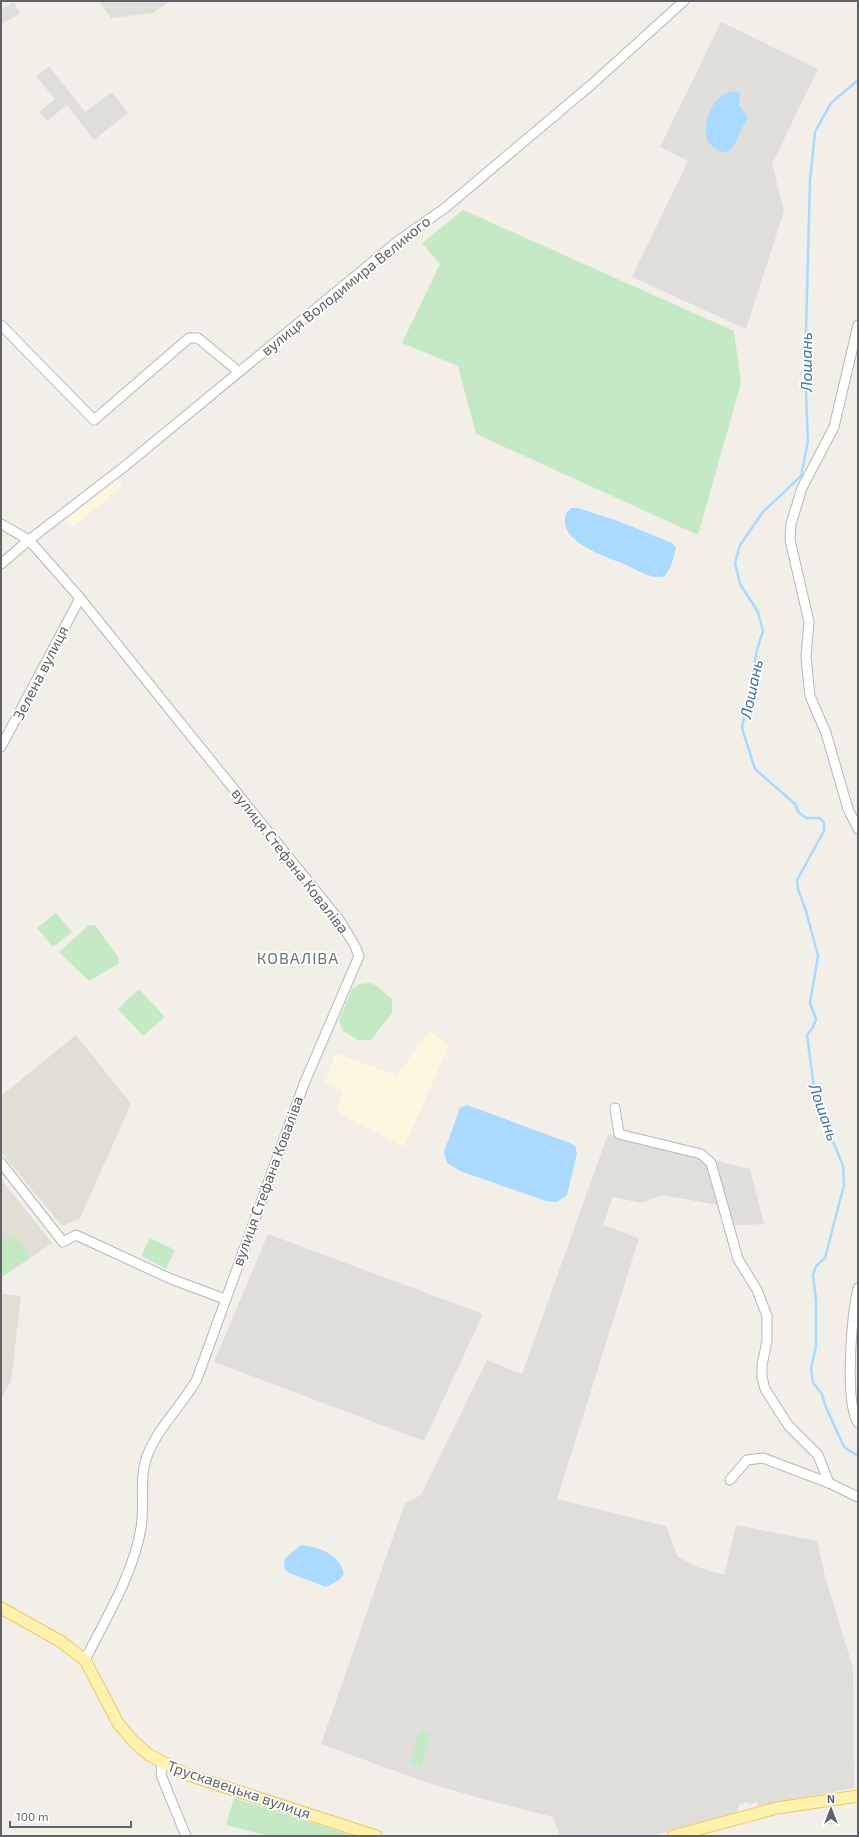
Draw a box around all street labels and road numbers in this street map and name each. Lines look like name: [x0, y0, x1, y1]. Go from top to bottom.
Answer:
street label: вулиця Володимира Великого: [257, 211, 434, 360]
street label: Зелена вулиця: [9, 622, 72, 723]
street label: вулиця Стефана Коваліва: [228, 784, 353, 937]
street label: вулиця Стефана Коваліва: [228, 1093, 307, 1268]
street label: Трускавецька вулиця: [165, 1756, 313, 1823]

